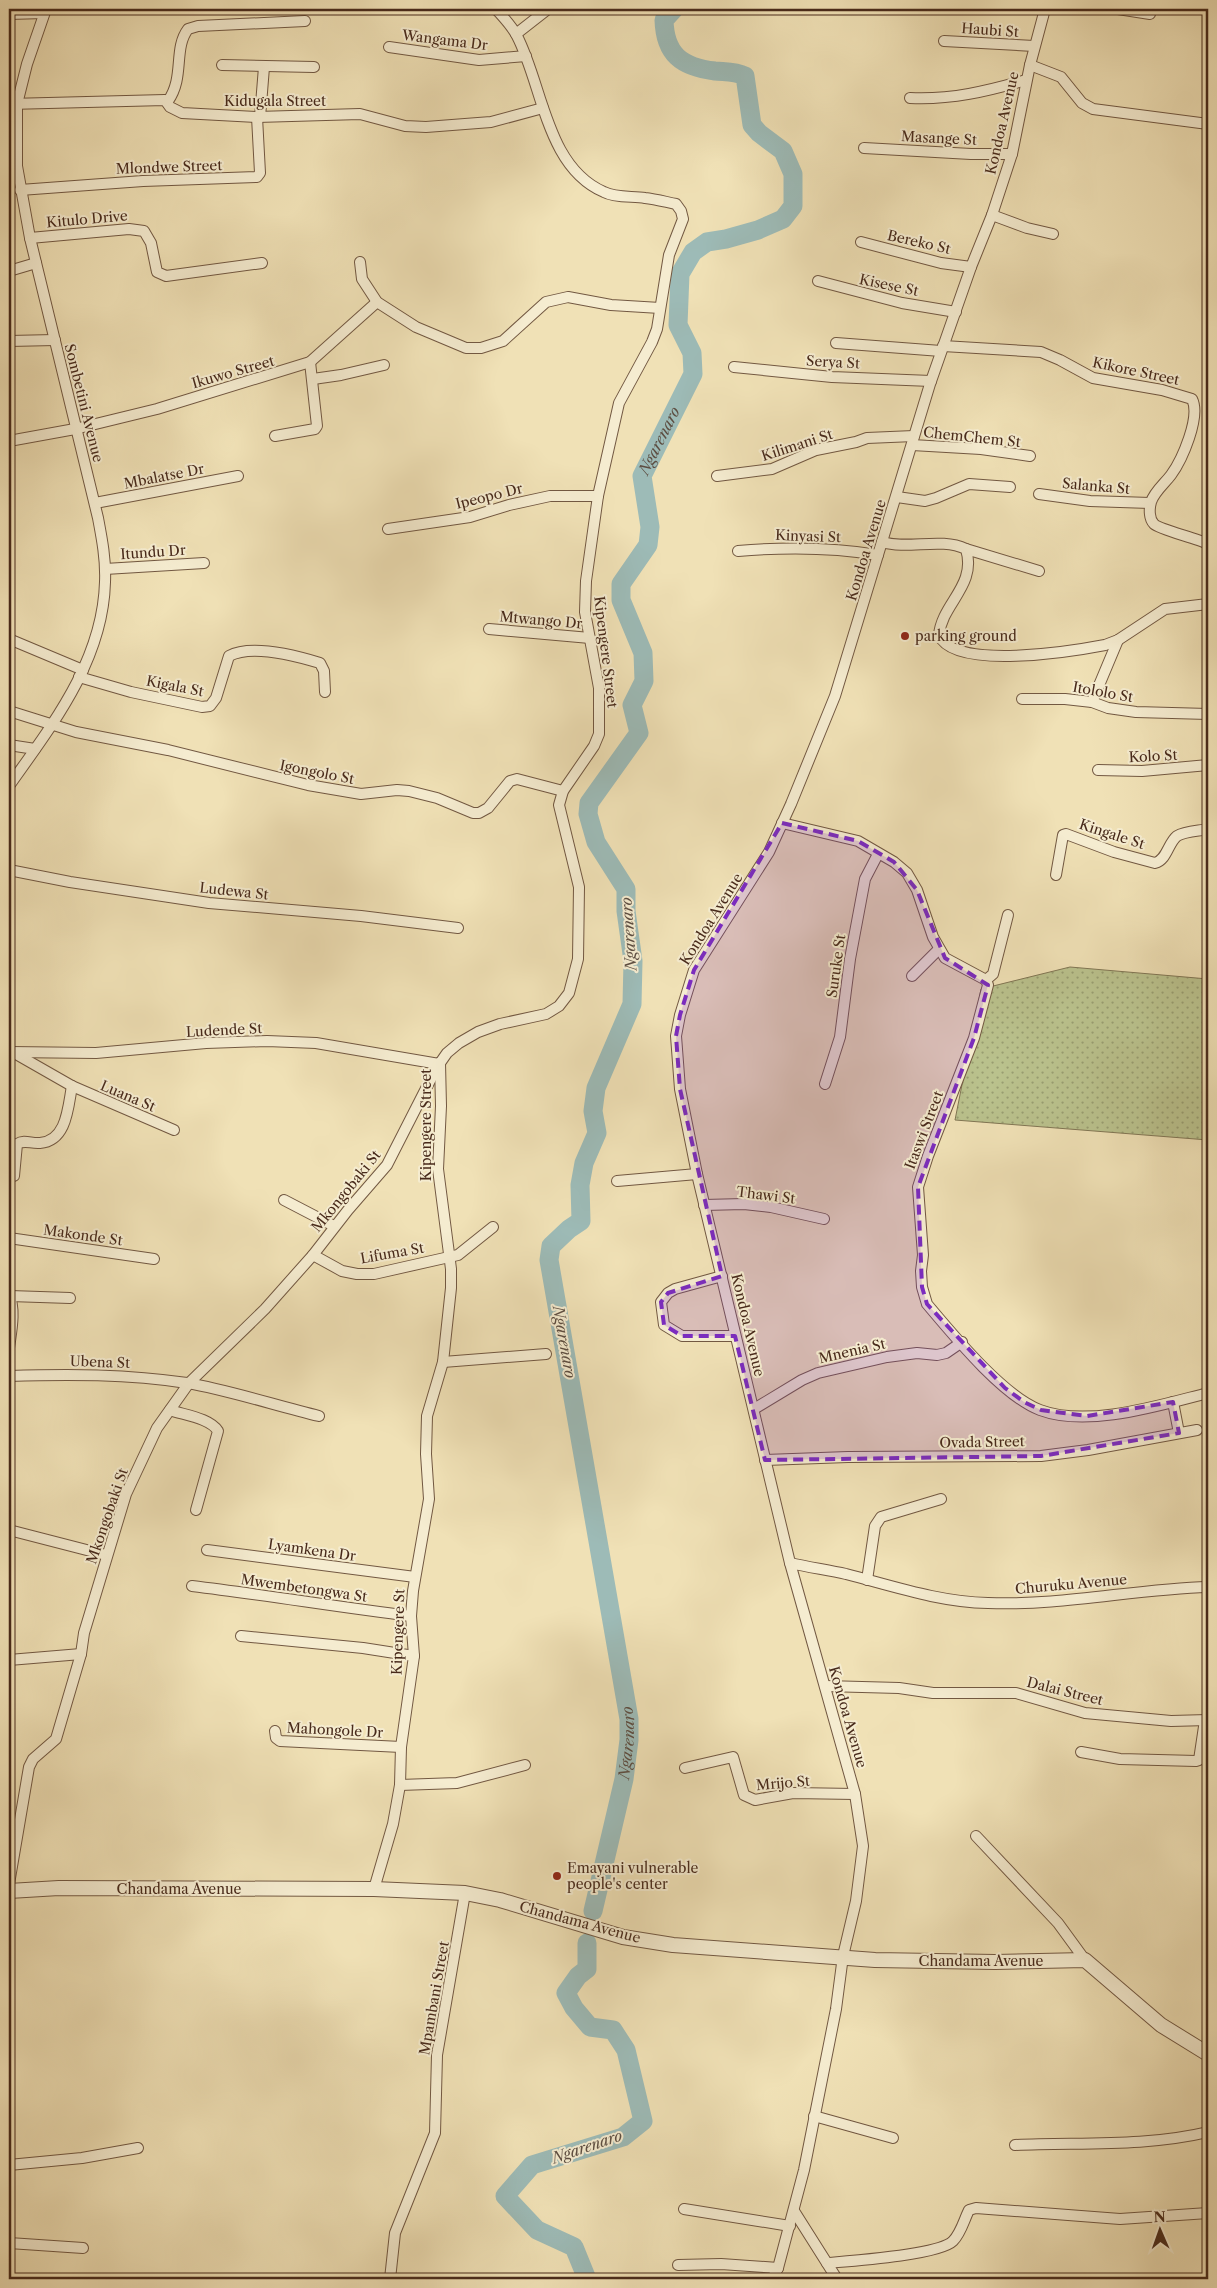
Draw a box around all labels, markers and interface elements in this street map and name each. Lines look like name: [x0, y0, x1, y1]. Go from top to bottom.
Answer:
street label: Haubi St: [961, 19, 1019, 41]
street label: Wangama Dr: [400, 26, 489, 54]
street label: Kondoa Avenue: [981, 70, 1023, 176]
street label: Kidugala Street: [224, 92, 326, 110]
street label: Masange St: [901, 127, 977, 149]
street label: Mlondwe Street: [115, 156, 223, 178]
street label: Kitulo Drive: [46, 206, 129, 232]
street label: Bereko St: [886, 226, 952, 258]
street label: Kisese St: [858, 270, 920, 300]
street label: Sombetini Avenue: [61, 342, 107, 464]
street label: Ikuwo Street: [190, 352, 276, 392]
street label: Serya St: [806, 352, 860, 372]
street label: Kikore Street: [1091, 353, 1181, 389]
water label: Ngarenaro: [634, 404, 684, 479]
street label: ChemChem St: [922, 423, 1022, 451]
street label: Kilimani St: [759, 425, 835, 465]
street label: Mbalatse Dr: [122, 459, 206, 493]
street label: Salanka St: [1061, 474, 1131, 498]
street label: Ipeopo Dr: [454, 479, 524, 513]
street label: Kondoa Avenue: [842, 497, 890, 603]
street label: Kinyasi St: [775, 526, 841, 546]
street label: Itundu Dr: [120, 541, 186, 563]
street label: Kipengere Street: [590, 595, 622, 709]
street label: Mtwango Dr: [499, 607, 583, 633]
place label: parking ground: [915, 627, 1017, 645]
marker: parking ground: [899, 630, 911, 642]
street label: Kigala St: [145, 672, 205, 700]
street label: Itololo St: [1071, 678, 1135, 706]
street label: Kolo St: [1128, 746, 1178, 766]
street label: Igongolo St: [278, 756, 356, 788]
street label: Kingale St: [1077, 815, 1147, 853]
street label: Kondoa Avenue: [676, 870, 747, 968]
street label: Ludewa St: [199, 878, 270, 904]
water label: Ngarenaro: [616, 897, 641, 972]
street label: Suruke St: [823, 933, 849, 999]
street label: Ludende St: [185, 1019, 263, 1041]
street label: Kipengere Street: [417, 1069, 435, 1181]
street label: Luana St: [98, 1076, 158, 1116]
street label: Itaswi Street: [901, 1088, 947, 1172]
street label: Mkongobaki St: [307, 1146, 385, 1236]
street label: Thawi St: [736, 1182, 797, 1208]
street label: Makonde St: [42, 1221, 124, 1249]
street label: Lifuma St: [359, 1239, 425, 1267]
street label: Kondoa Avenue: [727, 1272, 769, 1378]
water label: Ngarenaro: [549, 1303, 580, 1380]
street label: Mnenia St: [817, 1335, 887, 1367]
street label: Ubena St: [70, 1352, 130, 1372]
street label: Ovada Street: [939, 1432, 1025, 1452]
street label: Mkongobaki St: [82, 1466, 132, 1566]
street label: Lyamkena Dr: [267, 1535, 357, 1565]
street label: Mwembetongwa St: [240, 1570, 368, 1606]
street label: Churuku Avenue: [1014, 1570, 1128, 1598]
street label: Kipengere St: [388, 1589, 408, 1675]
street label: Kondoa Avenue: [825, 1664, 871, 1770]
street label: Dalai Street: [1025, 1673, 1105, 1709]
water label: Ngarenaro: [614, 1705, 638, 1781]
street label: Mahongole Dr: [286, 1718, 384, 1742]
street label: Mrijo St: [755, 1772, 811, 1794]
place label: Emayani vulnerable people's center: [567, 1859, 699, 1893]
marker: Emayani vulnerable people's center: [551, 1870, 563, 1882]
street label: Chandama Avenue: [117, 1880, 242, 1898]
street label: Chandama Avenue: [517, 1897, 643, 1947]
street label: Mpambani Street: [415, 1940, 453, 2056]
street label: Chandama Avenue: [919, 1952, 1044, 1970]
water label: Ngarenaro: [548, 2126, 625, 2168]
north arrow: [1134, 2206, 1184, 2256]
text: N: [1153, 2208, 1166, 2226]

